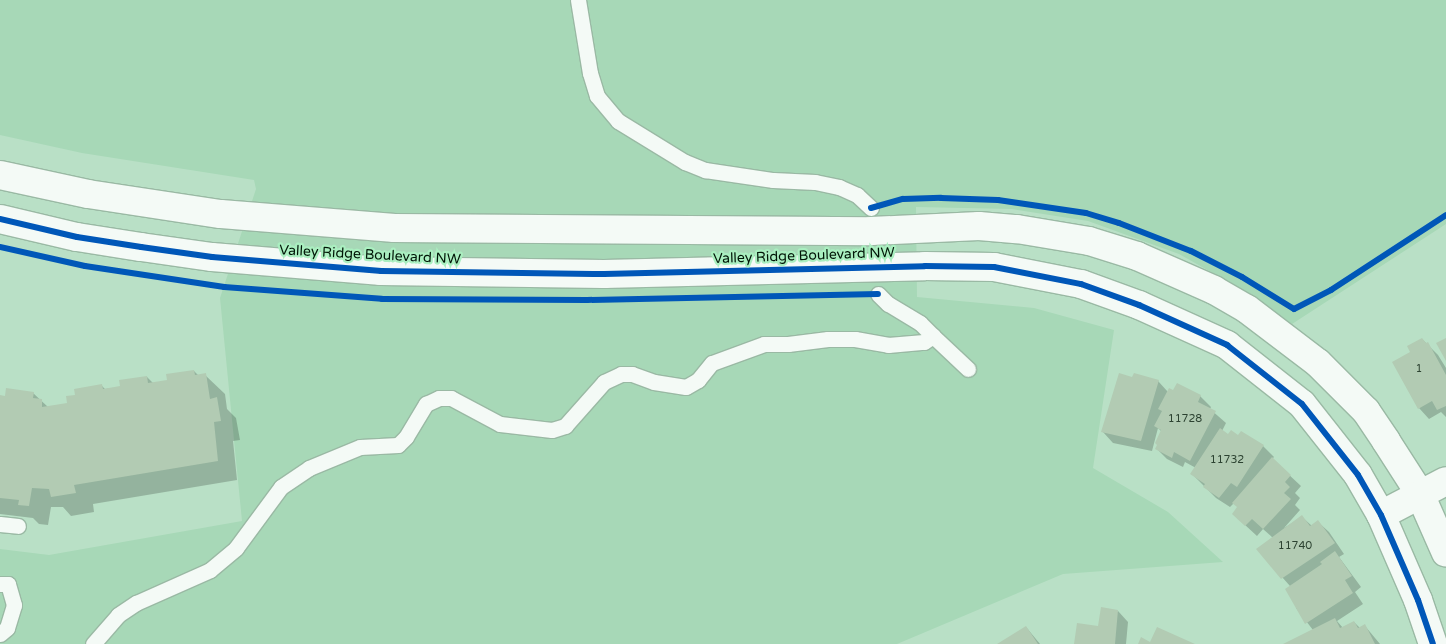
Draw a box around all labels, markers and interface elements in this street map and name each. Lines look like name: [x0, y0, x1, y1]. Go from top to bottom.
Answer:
street label: Valley Ridge Boulevard NW: [279, 242, 461, 268]
street label: Valley Ridge Boulevard NW: [713, 244, 895, 268]
house number: 1: [1416, 362, 1422, 376]
house number: 11728: [1168, 412, 1202, 426]
house number: 11732: [1210, 453, 1244, 467]
house number: 11740: [1278, 539, 1312, 553]

